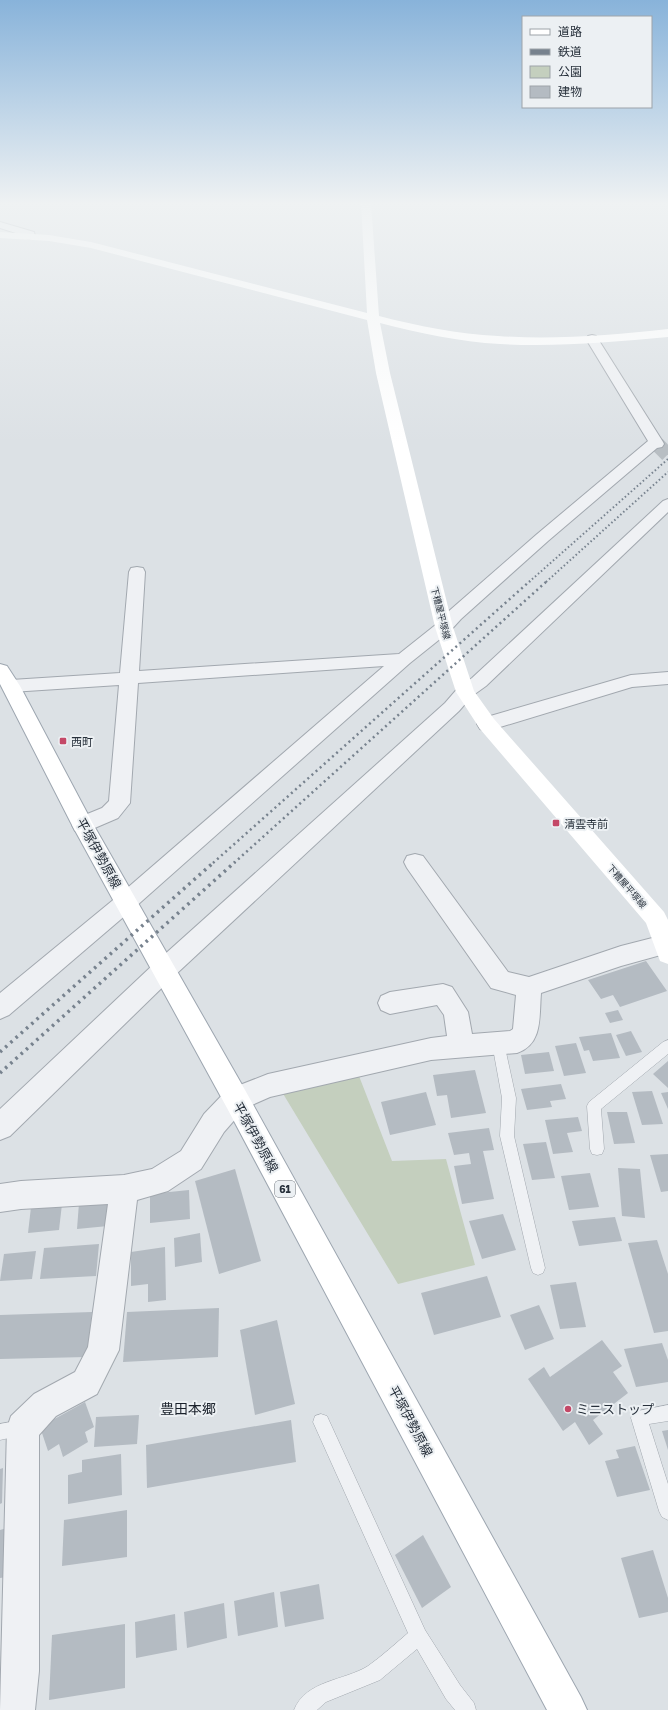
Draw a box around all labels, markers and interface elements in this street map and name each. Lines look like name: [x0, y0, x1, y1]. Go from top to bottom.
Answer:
legend: [522, 16, 652, 108]
text: 道路: [558, 24, 582, 39]
text: 鉄道: [558, 44, 582, 59]
text: 公園: [558, 64, 582, 79]
text: 建物: [558, 84, 582, 99]
street label: 下糟屋平塚線: [429, 585, 453, 641]
place label: 西町: [71, 735, 93, 748]
marker: 西町: [58, 736, 68, 746]
street label: 平塚伊勢原線: [73, 815, 125, 891]
place label: 清雲寺前: [564, 817, 608, 830]
marker: 清雲寺前: [551, 818, 561, 828]
street label: 下糟屋平塚線: [605, 862, 650, 911]
street label: 平塚伊勢原線: [230, 1099, 282, 1175]
road number: 61: [275, 1181, 295, 1197]
street label: 平塚伊勢原線: [386, 1383, 436, 1459]
district label: 豊田本郷: [160, 1400, 216, 1417]
place label: ミニストップ: [576, 1401, 654, 1417]
marker: ミニストップ: [563, 1404, 573, 1414]

